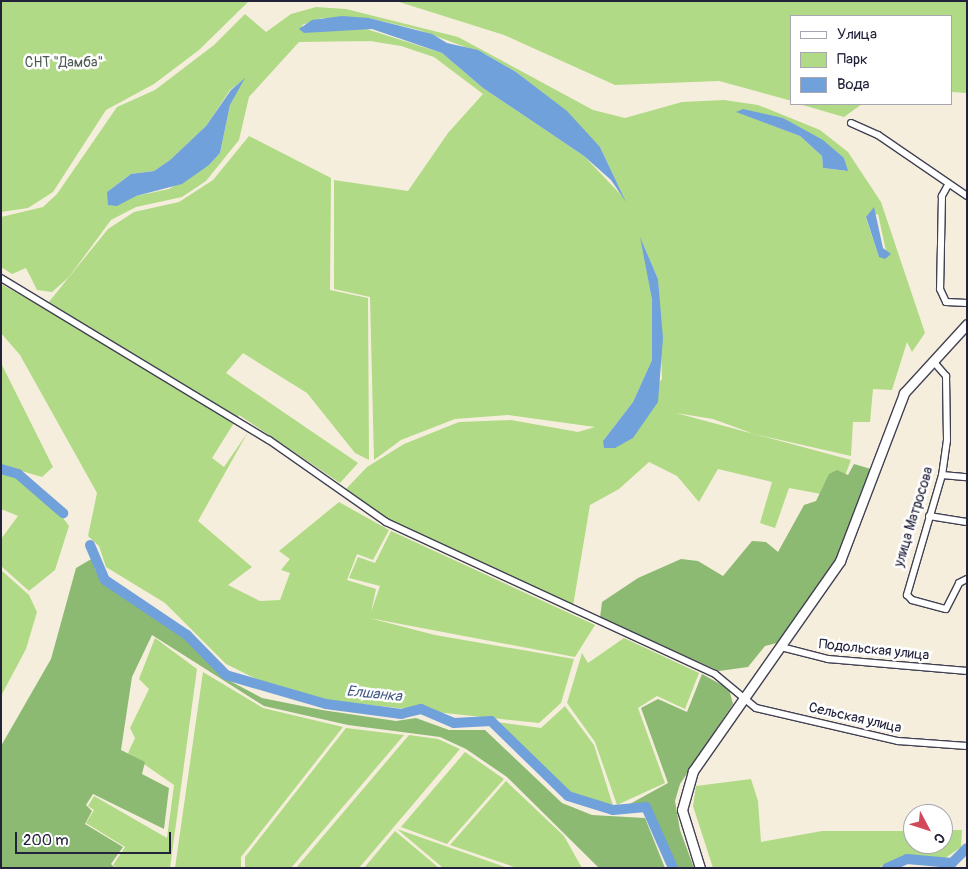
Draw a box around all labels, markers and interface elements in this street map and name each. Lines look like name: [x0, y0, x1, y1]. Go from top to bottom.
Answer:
legend: [790, 15, 953, 105]
text: Улица: [837, 25, 877, 44]
text: Парк: [837, 50, 868, 69]
park label: СНТ "Дамба": [25, 55, 103, 71]
text: Вода: [837, 75, 870, 94]
street label: улица Матросова: [891, 465, 937, 569]
street label: Подольская улица: [818, 636, 930, 664]
water label: Елшанка: [345, 682, 403, 706]
street label: Сельская улица: [807, 699, 903, 737]
north arrow: [903, 804, 953, 854]
scale bar: [18, 822, 174, 854]
text: С: [930, 830, 948, 847]
text: 200 m: [23, 831, 68, 850]

